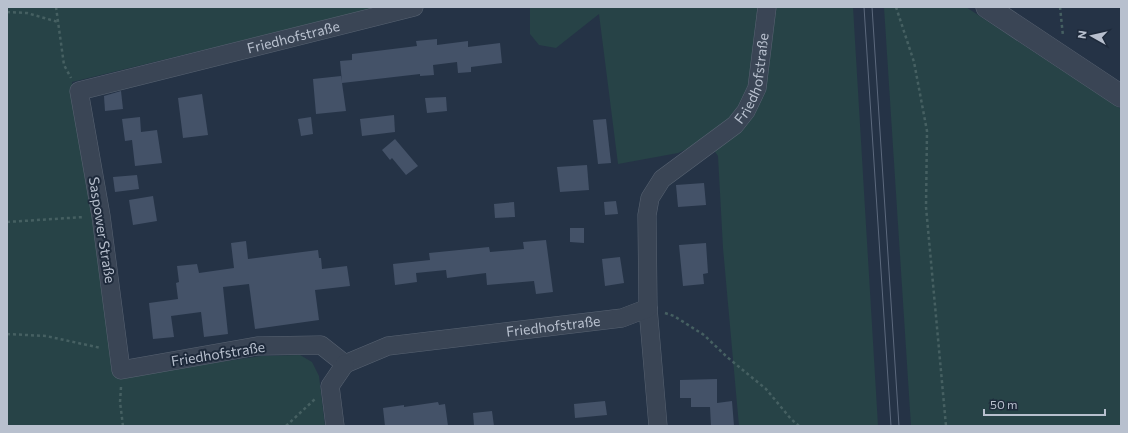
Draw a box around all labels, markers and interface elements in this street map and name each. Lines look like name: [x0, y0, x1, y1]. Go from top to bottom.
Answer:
north arrow: [1072, 16, 1112, 56]
street label: Friedhofstraße: [245, 17, 341, 57]
text: N: [1075, 30, 1089, 40]
street label: Friedhofstraße: [730, 32, 772, 127]
street label: Saspower Straße: [86, 176, 119, 284]
street label: Friedhofstraße: [505, 312, 601, 340]
street label: Friedhofstraße: [170, 338, 266, 369]
scale bar: [984, 391, 1105, 417]
text: 50 m: [990, 397, 1018, 411]

